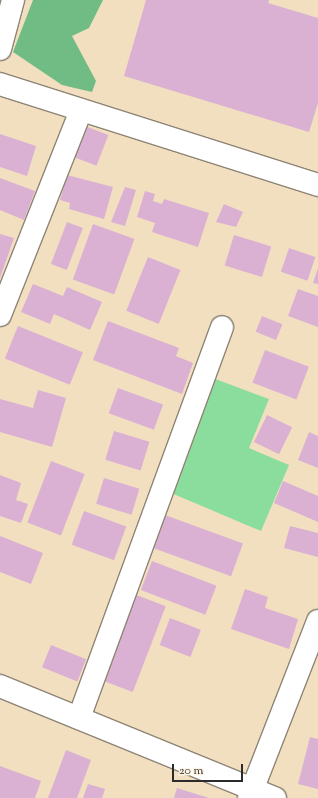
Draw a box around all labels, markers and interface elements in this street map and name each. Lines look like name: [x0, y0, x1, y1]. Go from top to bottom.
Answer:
scale bar: [174, 756, 245, 782]
text: 20 m: [179, 762, 203, 780]

